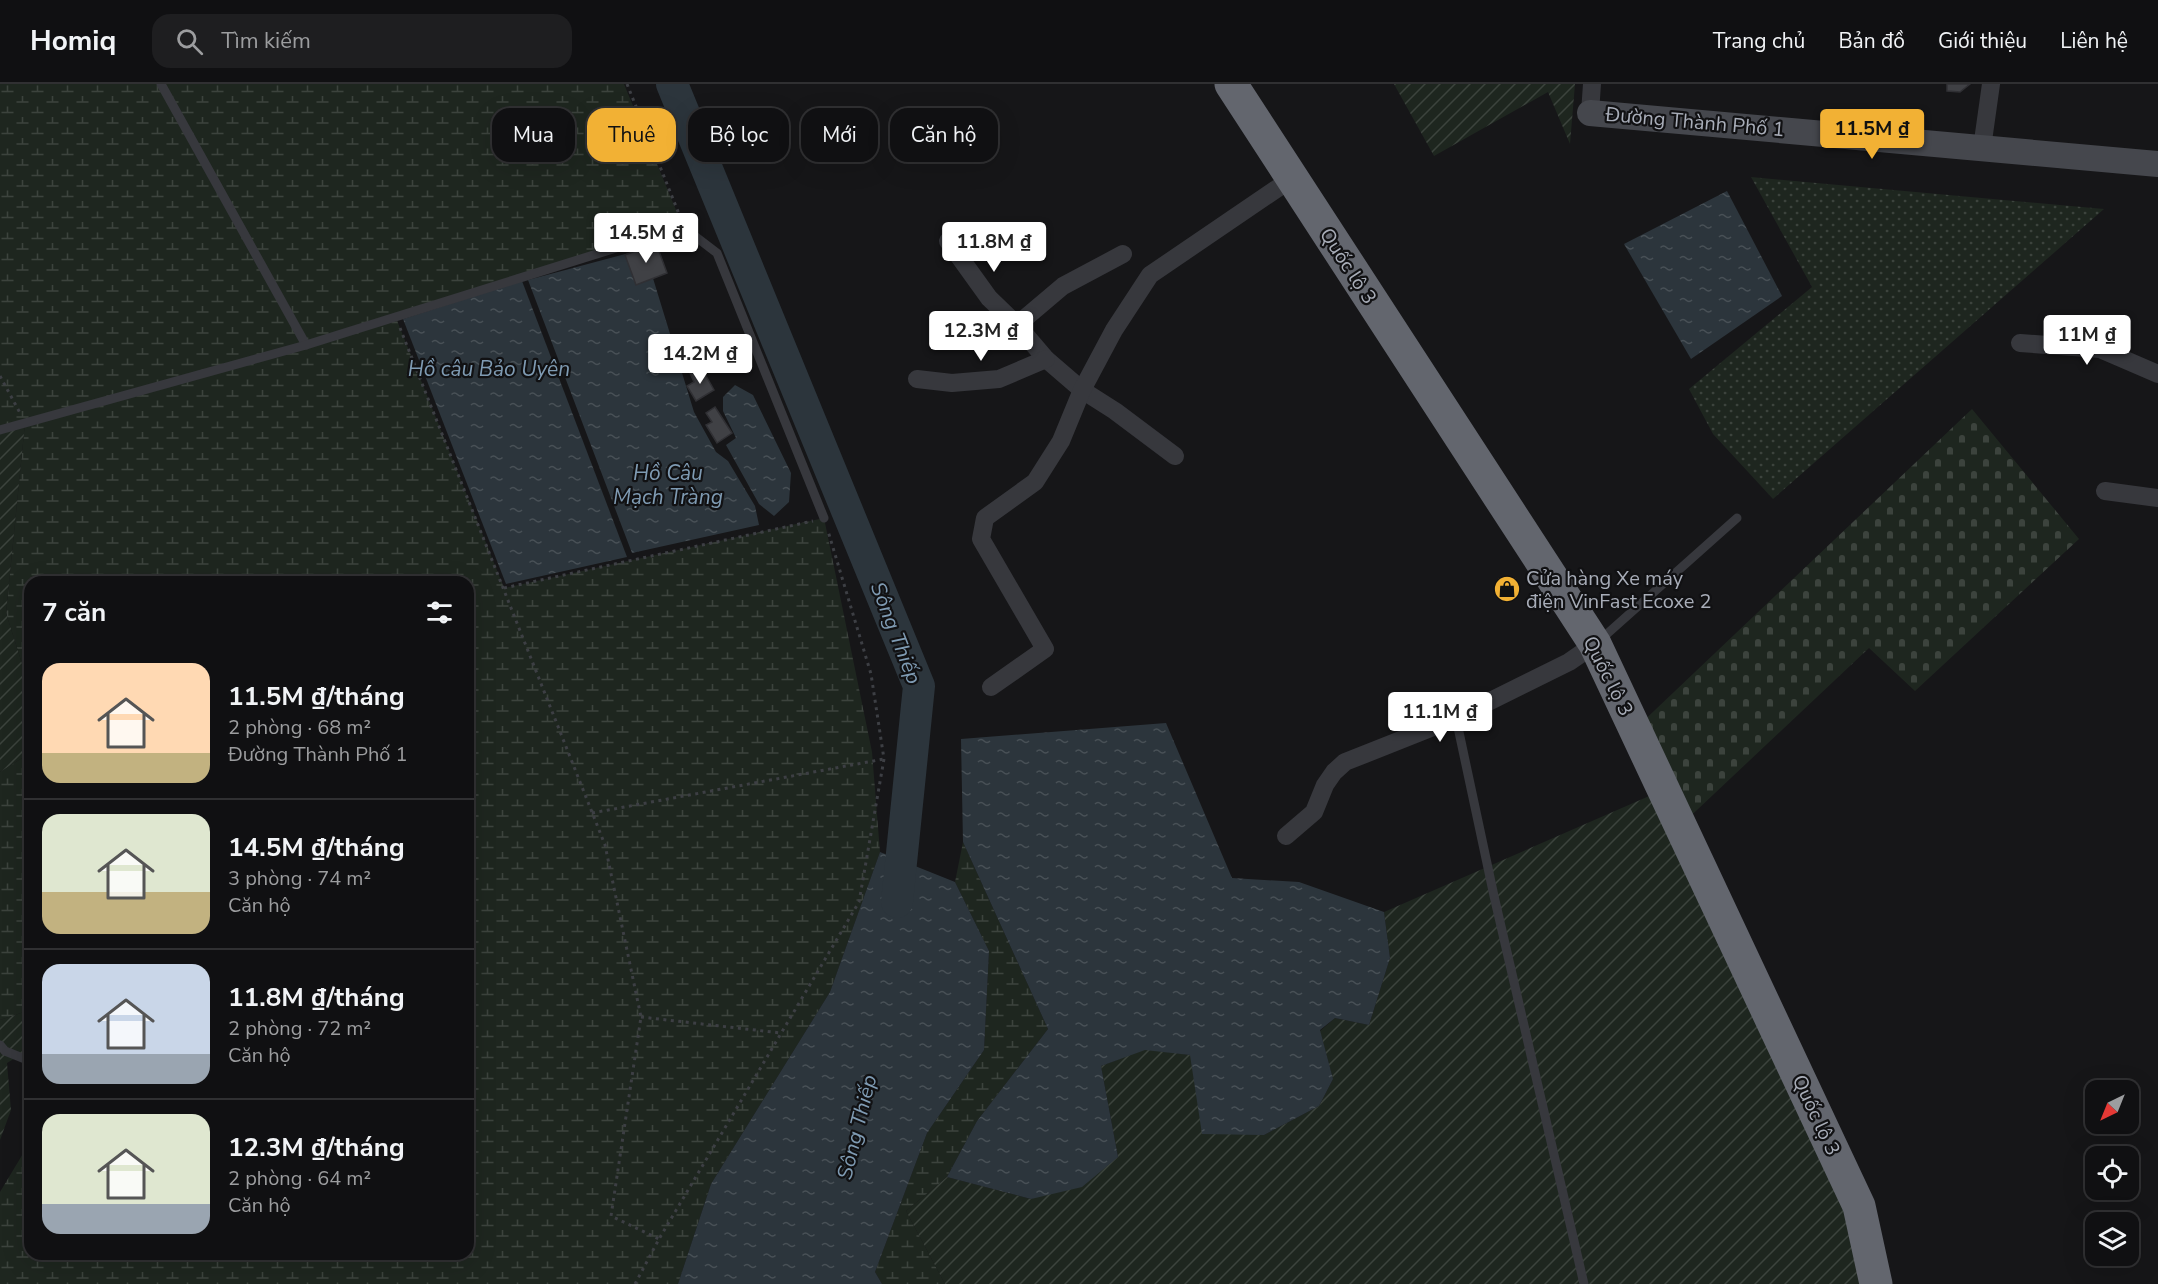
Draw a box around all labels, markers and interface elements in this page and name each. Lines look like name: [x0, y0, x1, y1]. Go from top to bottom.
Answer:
search box: [152, 14, 572, 68]
text: Homiq: [30, 22, 116, 60]
icon: search: [173, 25, 206, 58]
text: Tìm kiếm: [221, 26, 311, 56]
text: Trang chủ: [1713, 27, 1805, 55]
text: Bản đồ: [1838, 27, 1905, 55]
text: Giới thiệu: [1938, 27, 2027, 55]
text: Liên hệ: [2060, 27, 2128, 55]
street label: Đường Thành Phố 1: [1603, 101, 1786, 143]
chip: Mua: [492, 108, 575, 162]
chip: Thuê: [587, 108, 676, 162]
chip: Bộ lọc: [688, 108, 789, 162]
chip: Mới: [801, 108, 878, 162]
chip: Căn hộ: [890, 108, 998, 162]
pin: 11.5M ₫: [1817, 109, 1927, 160]
text: 11.5M ₫: [1834, 115, 1910, 142]
pin: 14.5M ₫: [591, 213, 701, 264]
text: 14.5M ₫: [608, 219, 684, 246]
pin: 11.8M ₫: [939, 222, 1049, 273]
street label: Quốc lộ 3: [1313, 223, 1383, 309]
text: 11.8M ₫: [956, 228, 1032, 255]
pin: 12.3M ₫: [926, 311, 1036, 362]
pin: 11M ₫: [2045, 315, 2129, 366]
text: 12.3M ₫: [943, 317, 1019, 344]
text: 11M ₫: [2058, 321, 2116, 348]
pin: 14.2M ₫: [645, 334, 755, 385]
text: 14.2M ₫: [662, 340, 738, 367]
water label: Hồ câu Bảo Uyên: [408, 355, 570, 383]
water label: Hồ Câu Mạch Tràng: [613, 459, 723, 511]
place label: Cửa hàng Xe máy điện VinFast Ecoxe 2: [1526, 565, 1712, 615]
shop icon: Cửa hàng Xe máy điện VinFast Ecoxe 2: [1492, 574, 1522, 604]
water label: Sông Thiếp: [864, 578, 928, 688]
text: 7 căn: [42, 595, 106, 630]
icon: filters: [423, 596, 456, 629]
street label: Quốc lộ 3: [1576, 631, 1640, 721]
text: 11.5M ₫/tháng: [228, 679, 405, 714]
icon: home: [90, 687, 162, 759]
pin: 11.1M ₫: [1385, 692, 1495, 743]
text: 11.1M ₫: [1402, 698, 1478, 725]
text: 2 phòng · 68 m²: [228, 714, 371, 741]
text: Đường Thành Phố 1: [228, 741, 408, 768]
text: 14.5M ₫/tháng: [228, 830, 405, 865]
icon: home: [90, 838, 162, 910]
text: 3 phòng · 74 m²: [228, 865, 371, 892]
text: Căn hộ: [228, 892, 291, 919]
text: 11.8M ₫/tháng: [228, 980, 405, 1015]
icon: home: [90, 988, 162, 1060]
text: 2 phòng · 72 m²: [228, 1015, 371, 1042]
text: Căn hộ: [228, 1042, 291, 1069]
street label: Quốc lộ 3: [1786, 1070, 1846, 1160]
water label: Sông Thiếp: [830, 1072, 884, 1182]
north arrow: [2085, 1080, 2139, 1134]
map controls: [2085, 1080, 2139, 1266]
text: 12.3M ₫/tháng: [228, 1130, 405, 1165]
icon: home: [90, 1138, 162, 1210]
button: locate: [2085, 1146, 2139, 1200]
text: 2 phòng · 64 m²: [228, 1165, 371, 1192]
text: Căn hộ: [228, 1192, 291, 1219]
button: layers: [2085, 1212, 2139, 1266]

